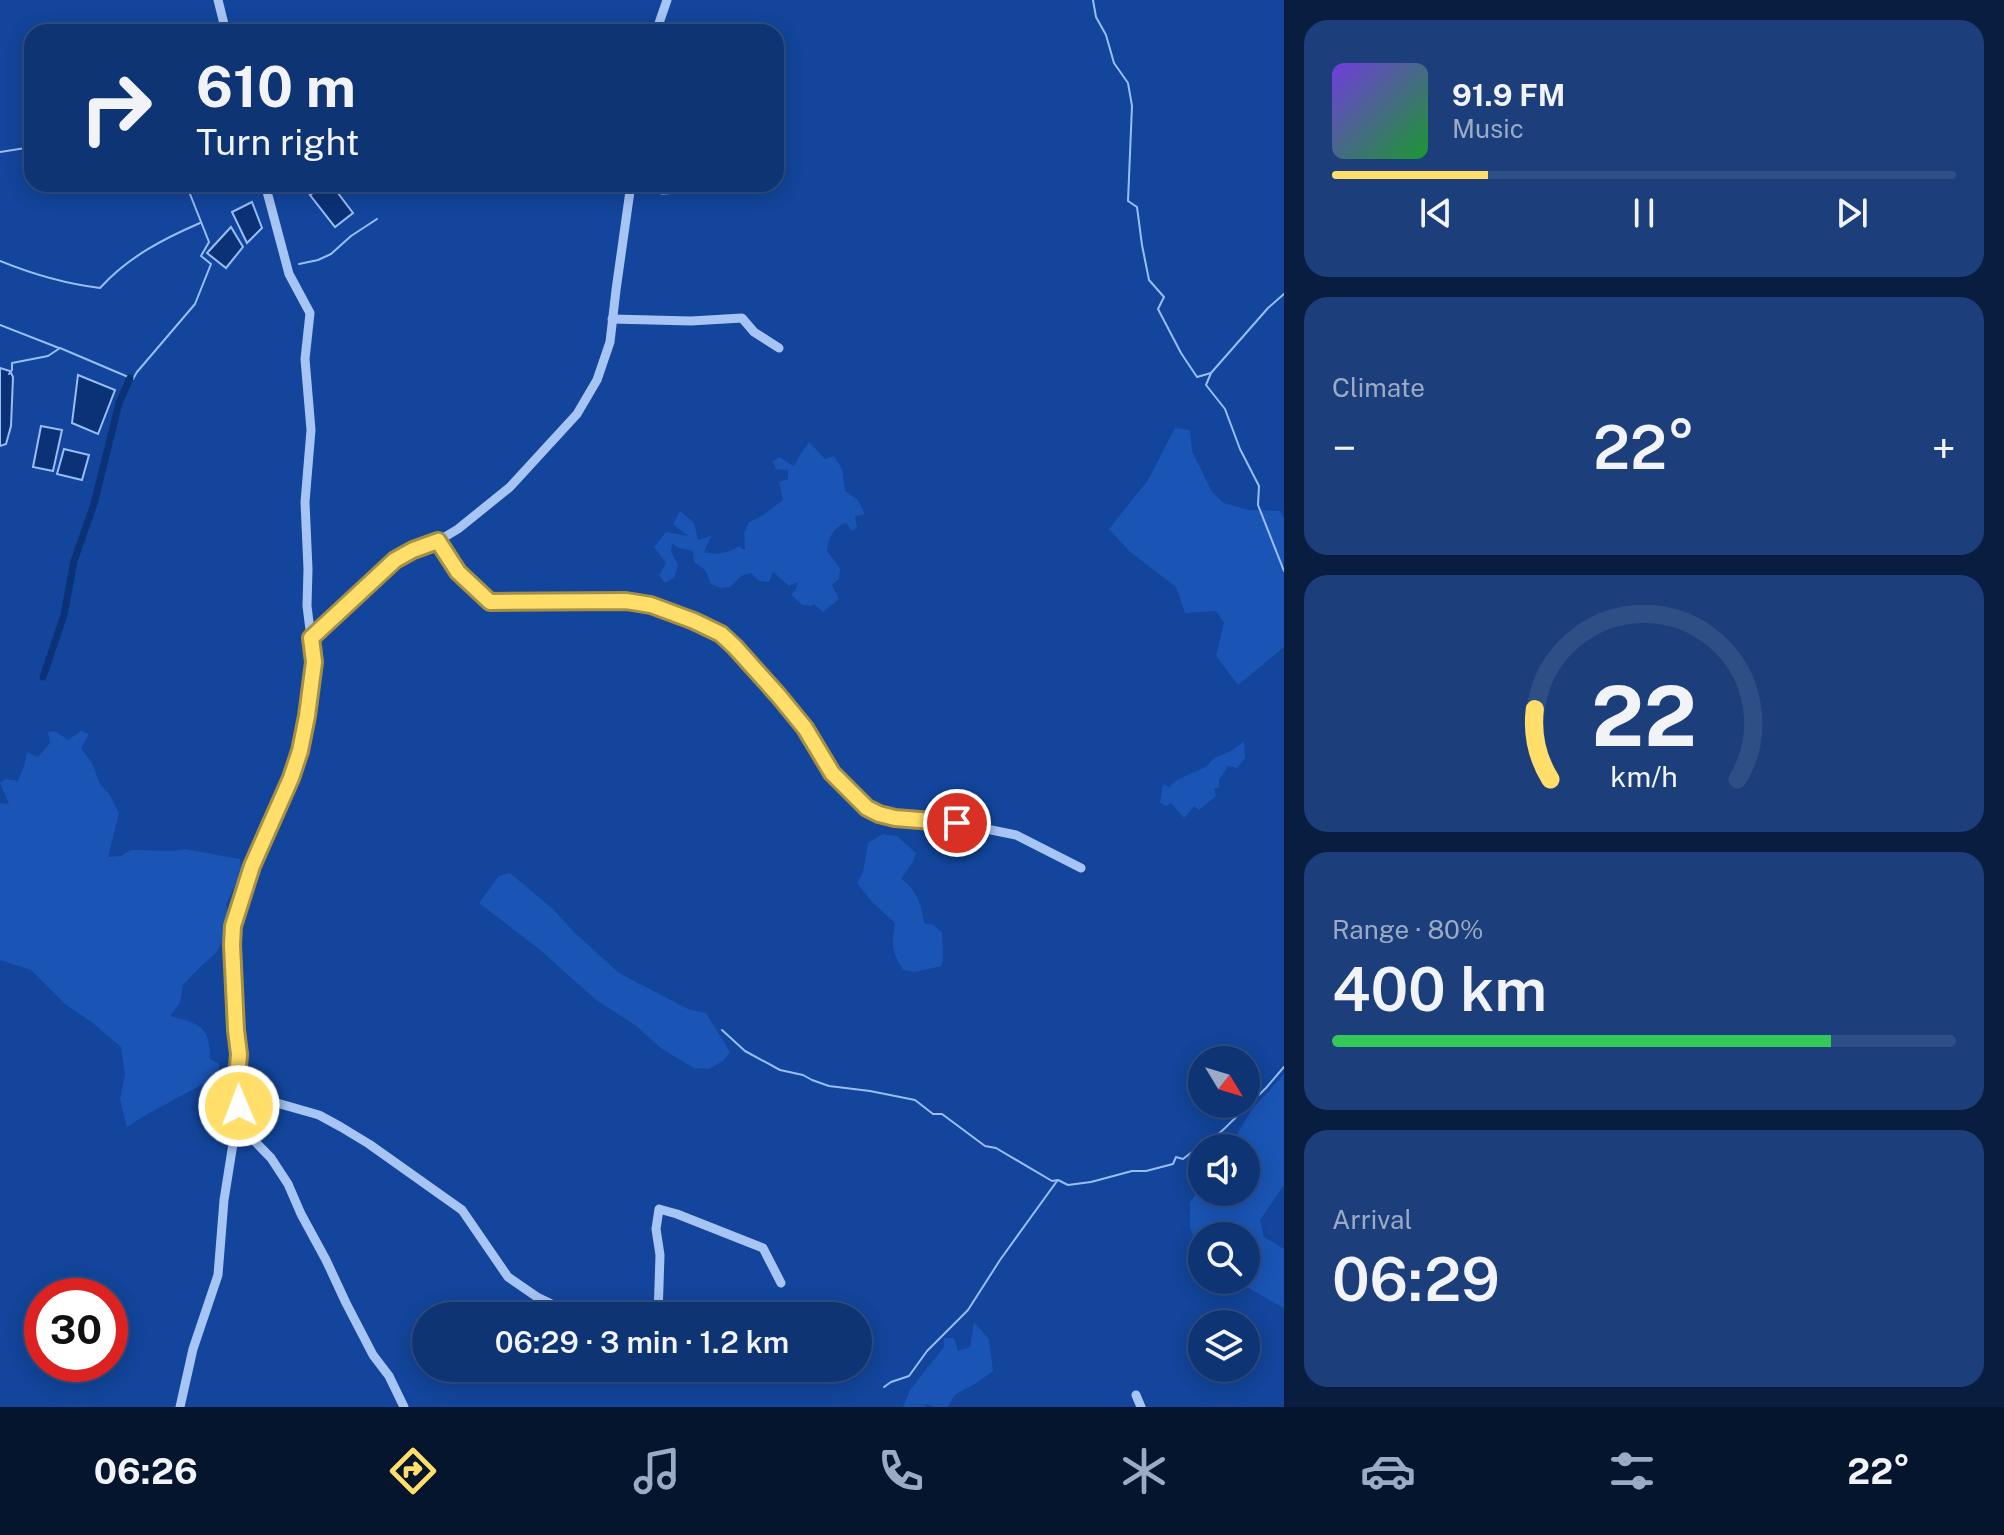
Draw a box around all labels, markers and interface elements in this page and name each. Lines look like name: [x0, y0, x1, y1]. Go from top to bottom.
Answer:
text: 610 m: [196, 54, 356, 120]
icon: right: [64, 56, 168, 160]
text: 91.9 FM: [1452, 77, 1565, 113]
text: Music: [1452, 113, 1524, 144]
text: Turn right: [196, 121, 359, 163]
icon: previous: [1414, 191, 1458, 235]
icon: pause: [1622, 191, 1666, 235]
icon: next: [1830, 191, 1874, 235]
text: Climate: [1332, 372, 1425, 403]
text: 22°: [1593, 412, 1695, 483]
text: −: [1332, 422, 1356, 474]
text: +: [1932, 422, 1956, 474]
text: 22: [1591, 666, 1697, 764]
text: km/h: [1610, 760, 1678, 793]
pin: [923, 789, 991, 857]
icon: arrive: [935, 801, 979, 845]
text: Range · 80%: [1332, 914, 1484, 945]
text: 400 km: [1332, 954, 1547, 1025]
north arrow: [1188, 1046, 1260, 1118]
map controls: [1188, 1046, 1260, 1382]
position arrow: [197, 1064, 281, 1148]
button: sound: [1188, 1134, 1260, 1206]
text: Arrival: [1332, 1204, 1412, 1235]
button: search: [1188, 1222, 1260, 1294]
text: 06:29: [1332, 1244, 1500, 1315]
speed limit sign: 30: [24, 1278, 128, 1382]
button: layers: [1188, 1310, 1260, 1382]
text: 06:29 · 3 min · 1.2 km: [495, 1324, 789, 1360]
icon: directions: [385, 1443, 441, 1499]
icon: music: [629, 1443, 685, 1499]
icon: phone: [873, 1443, 929, 1499]
icon: climate: [1116, 1443, 1172, 1499]
icon: car: [1360, 1443, 1416, 1499]
icon: filters: [1604, 1443, 1660, 1499]
text: 06:26: [94, 1450, 198, 1492]
text: 22°: [1847, 1450, 1910, 1492]

